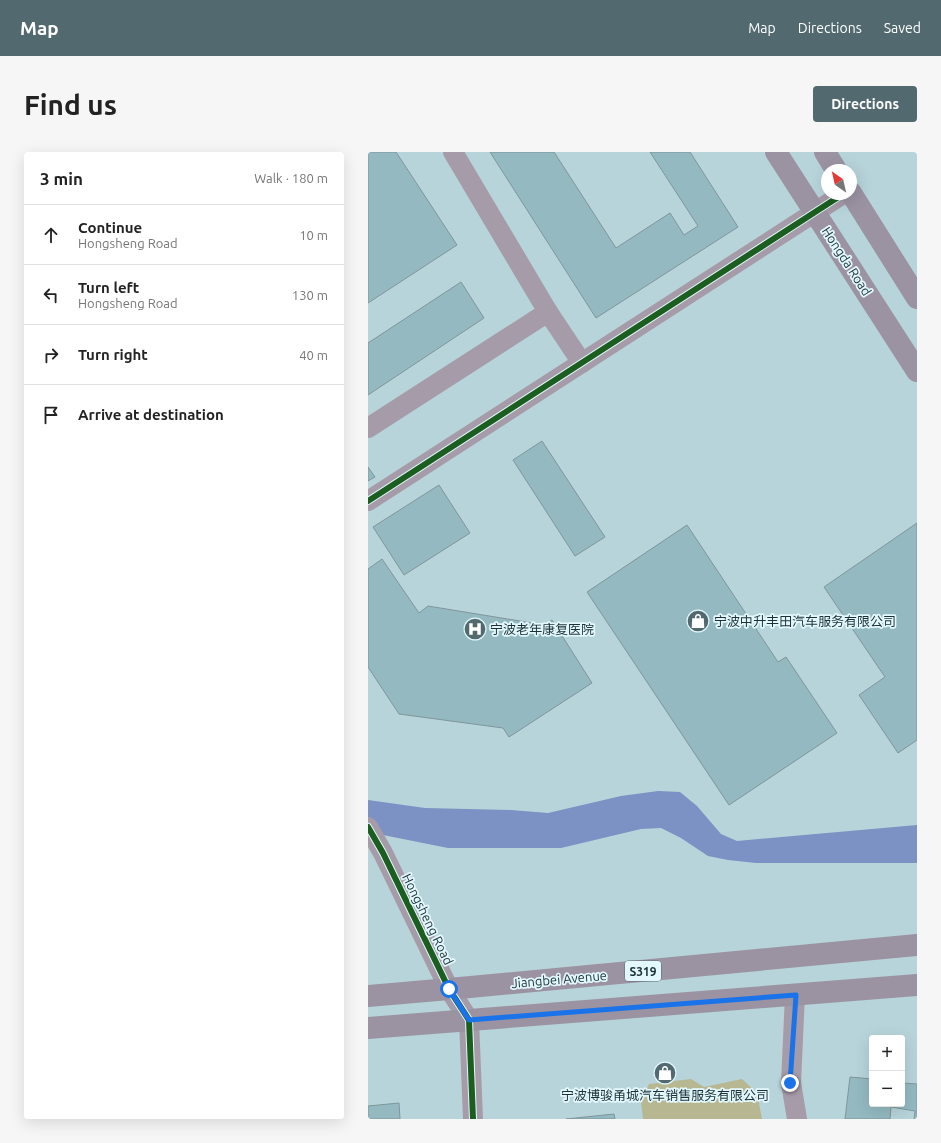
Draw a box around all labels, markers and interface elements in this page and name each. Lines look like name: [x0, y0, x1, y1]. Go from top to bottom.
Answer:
text: Map: [20, 17, 59, 39]
text: Map: [748, 20, 776, 36]
text: Directions: [798, 20, 862, 36]
text: Saved: [884, 20, 921, 36]
button: Directions: [813, 86, 917, 122]
text: Find us: [24, 89, 117, 120]
north arrow: [821, 164, 857, 200]
text: 3 min: [40, 169, 83, 188]
text: Walk · 180 m: [254, 171, 328, 185]
text: Continue: [78, 219, 142, 236]
icon: ahead: [40, 224, 62, 246]
street label: Hongda Road: [820, 224, 874, 298]
text: 10 m: [299, 228, 328, 242]
text: Hongsheng Road: [78, 236, 178, 250]
text: Turn left: [78, 279, 139, 296]
icon: left: [40, 284, 62, 306]
text: 130 m: [292, 288, 328, 302]
text: Hongsheng Road: [78, 296, 178, 310]
icon: right: [40, 344, 62, 366]
text: Turn right: [78, 346, 148, 363]
text: 40 m: [299, 348, 328, 362]
icon: arrive: [40, 404, 62, 426]
text: Arrive at destination: [78, 406, 224, 423]
shop icon: 宁波中升丰田汽车服务有限公司: [685, 608, 711, 634]
place label: 宁波中升丰田汽车服务有限公司: [714, 614, 896, 628]
hospital icon: 宁波老年康复医院: [462, 616, 488, 642]
place label: 宁波老年康复医院: [490, 622, 594, 636]
street label: Hongsheng Road: [400, 871, 456, 967]
road number: S319: [625, 961, 661, 981]
street label: Jiangbei Avenue: [511, 968, 607, 990]
route start: [440, 980, 458, 998]
map controls: [869, 1035, 905, 1107]
button: +: [869, 1035, 905, 1071]
shop icon: 宁波博骏甬城汽车销售服务有限公司: [652, 1060, 678, 1086]
button: −: [869, 1071, 905, 1107]
route end: [781, 1074, 799, 1092]
place label: 宁波博骏甬城汽车销售服务有限公司: [561, 1088, 769, 1102]

